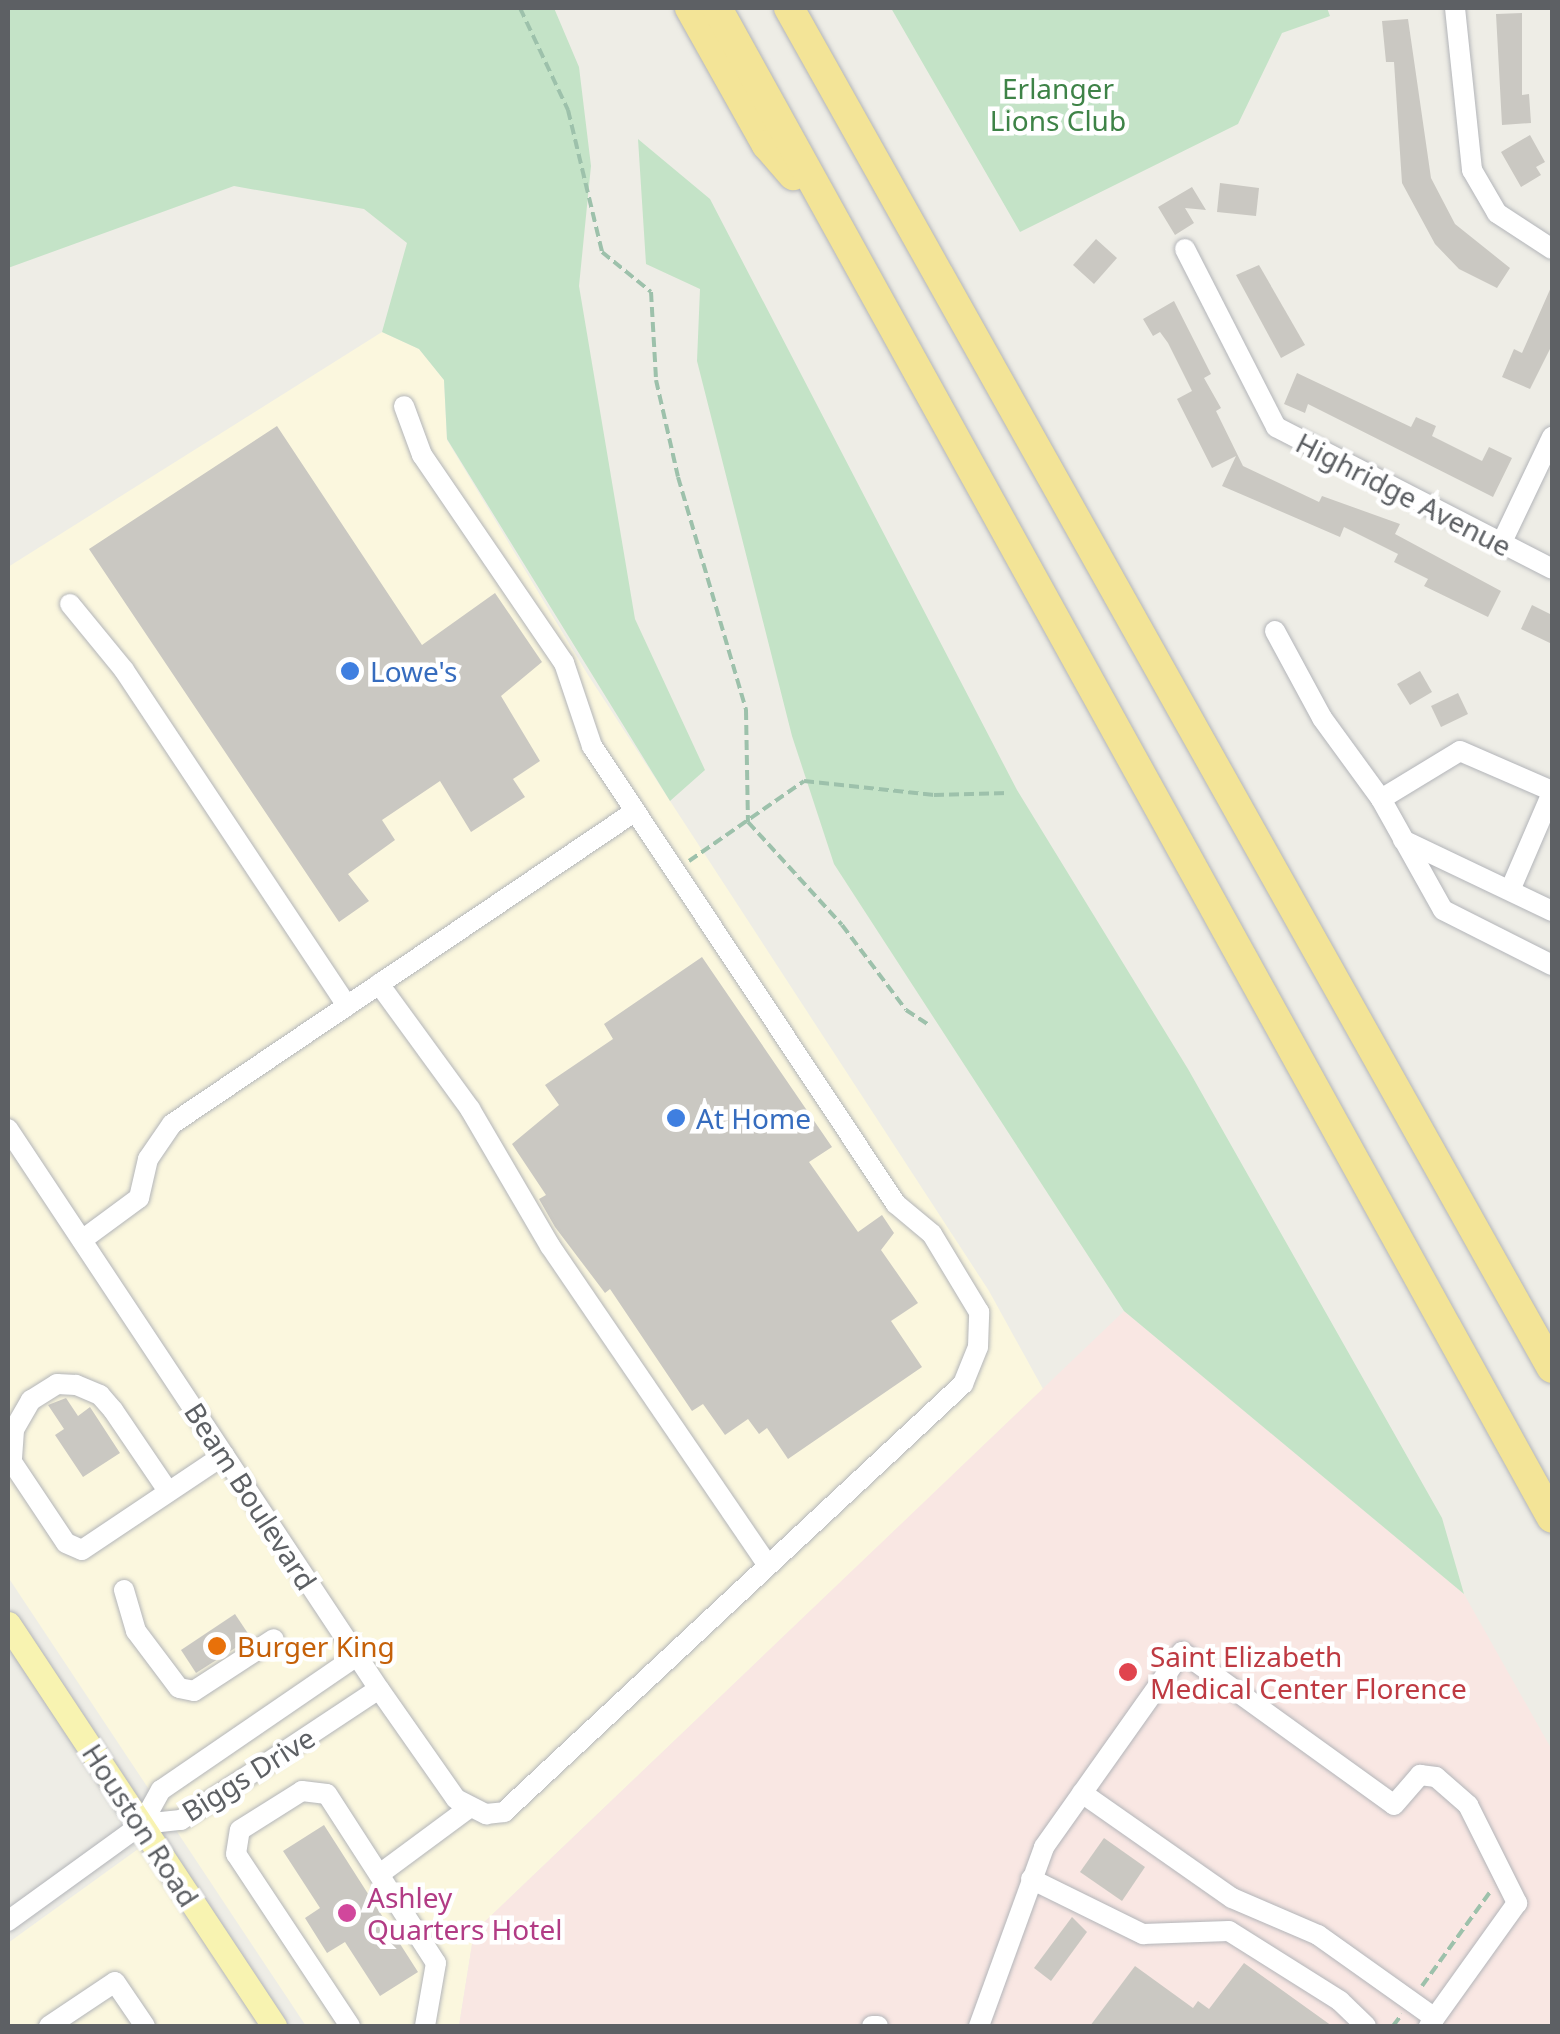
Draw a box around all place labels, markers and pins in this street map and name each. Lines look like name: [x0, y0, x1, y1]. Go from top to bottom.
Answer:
place label: Lowe's: [370, 654, 457, 688]
marker: Lowe's: [339, 660, 361, 682]
place label: At Home: [696, 1101, 811, 1135]
marker: At Home: [665, 1107, 687, 1129]
place label: Burger King: [237, 1629, 395, 1663]
marker: Burger King: [206, 1635, 228, 1657]
place label: Saint Elizabeth Medical Center Florence: [1150, 1639, 1467, 1705]
marker: Saint Elizabeth Medical Center Florence: [1115, 1659, 1141, 1685]
place label: Ashley Quarters Hotel: [367, 1880, 562, 1946]
marker: Ashley Quarters Hotel: [336, 1902, 358, 1924]

